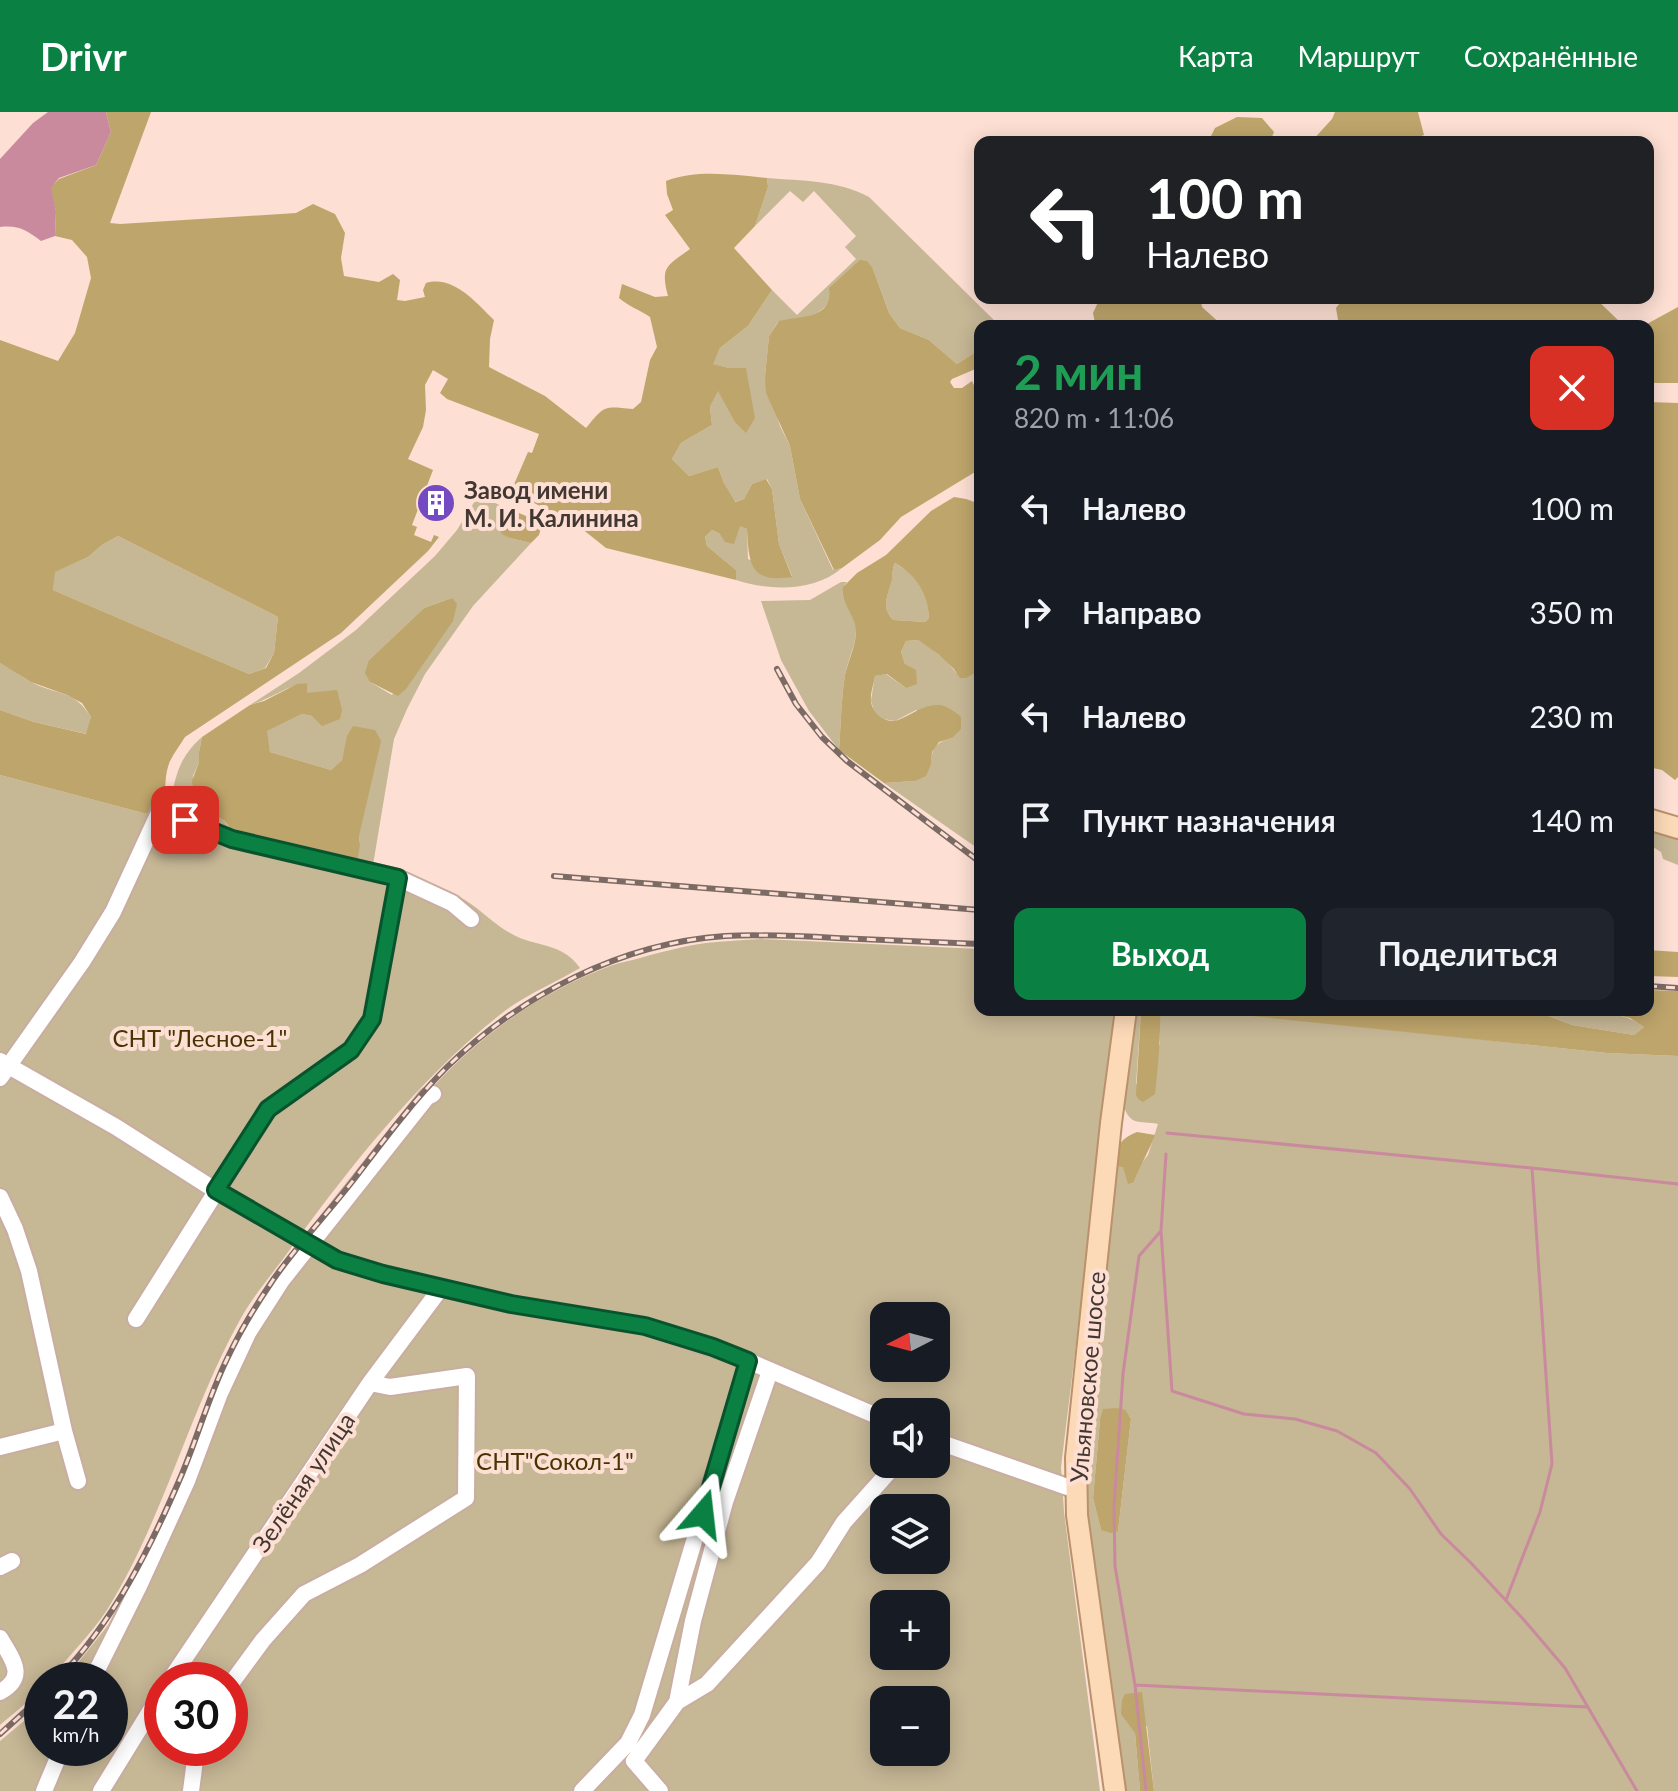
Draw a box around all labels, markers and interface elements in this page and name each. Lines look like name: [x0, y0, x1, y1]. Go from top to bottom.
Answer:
text: Drivr: [40, 33, 127, 79]
text: Карта: [1178, 39, 1254, 73]
text: Маршрут: [1298, 39, 1420, 73]
text: Сохранённые: [1464, 39, 1638, 73]
text: 100 m: [1146, 164, 1304, 231]
icon: left: [1014, 168, 1118, 272]
text: Налево: [1146, 232, 1269, 276]
text: 2 мин: [1014, 343, 1143, 400]
button: close: [1530, 346, 1614, 430]
text: 820 m · 11:06: [1014, 402, 1174, 434]
place label: Завод имени М. И. Калинина: [464, 475, 639, 532]
building icon: Завод имени М. И. Калинина: [415, 482, 457, 524]
icon: left: [1014, 486, 1058, 530]
text: Налево: [1082, 490, 1186, 526]
text: 100 m: [1529, 490, 1614, 526]
icon: right: [1014, 590, 1058, 634]
text: Направо: [1082, 594, 1202, 630]
text: 350 m: [1529, 594, 1614, 630]
icon: left: [1014, 694, 1058, 738]
text: Налево: [1082, 698, 1186, 734]
text: 230 m: [1529, 698, 1614, 734]
pin: [151, 786, 219, 854]
icon: arrive: [163, 798, 207, 842]
icon: arrive: [1014, 798, 1058, 842]
text: Пункт назначения: [1082, 802, 1336, 838]
text: 140 m: [1529, 802, 1614, 838]
button: Выход: [1014, 908, 1306, 1000]
button: Поделиться: [1322, 908, 1614, 1000]
park label: СНТ "Лесное-1": [113, 1023, 287, 1052]
street label: Ульяновское шоссе: [1063, 1270, 1111, 1484]
north arrow: [870, 1302, 950, 1382]
map controls: [870, 1302, 950, 1766]
button: sound: [870, 1398, 950, 1478]
street label: Зелёная улица: [246, 1407, 360, 1557]
park label: СНТ"Сокол-1": [476, 1446, 634, 1475]
position arrow: [661, 1472, 745, 1556]
button: layers: [870, 1494, 950, 1574]
button: +: [870, 1590, 950, 1670]
speed limit sign: 30: [144, 1662, 248, 1766]
text: 22: [53, 1680, 99, 1728]
button: −: [870, 1686, 950, 1766]
text: km/h: [53, 1722, 99, 1746]

